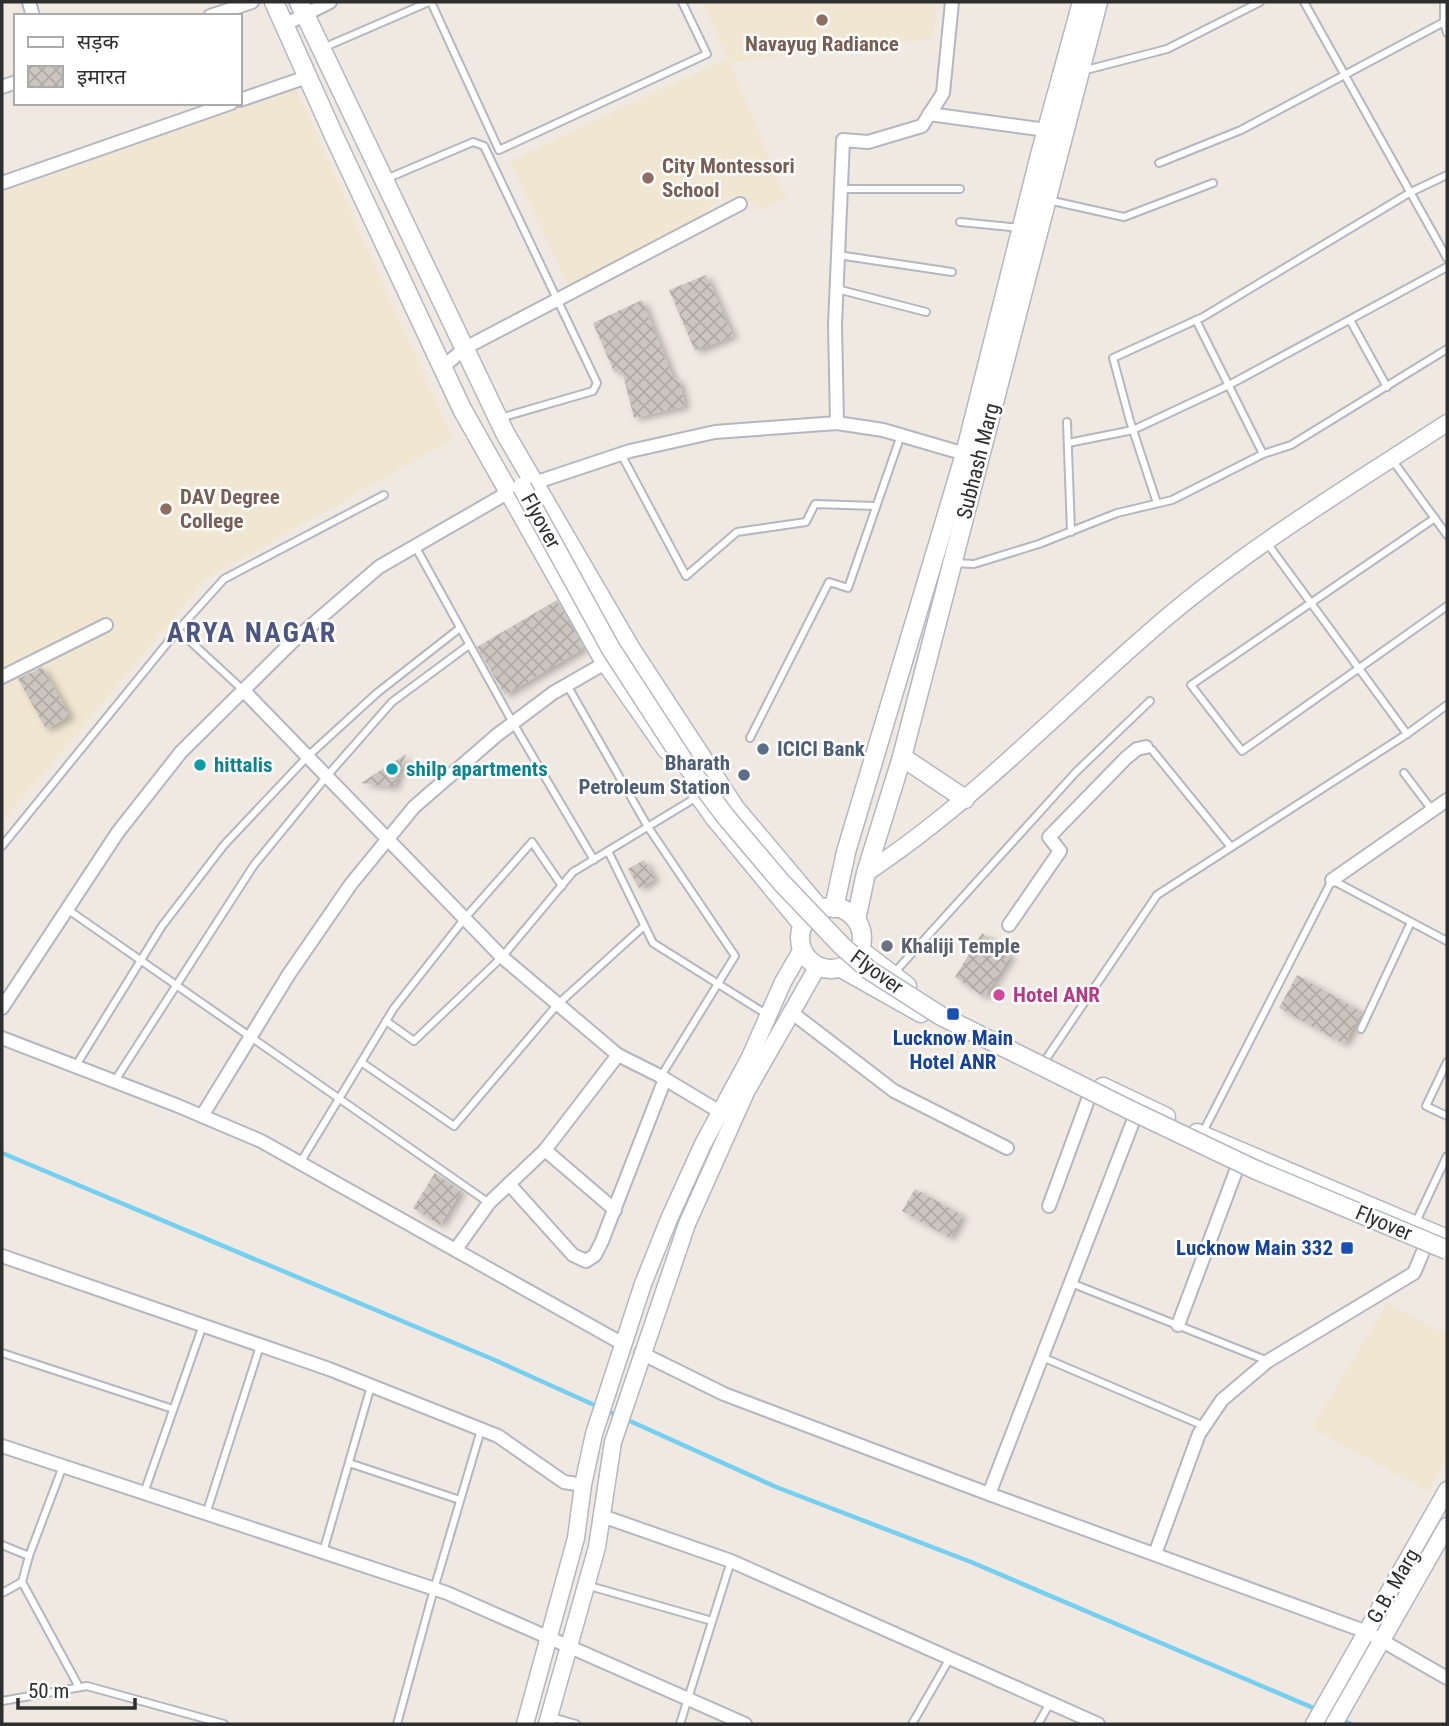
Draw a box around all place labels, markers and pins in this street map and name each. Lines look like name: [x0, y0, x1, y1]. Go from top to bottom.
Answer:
marker: Navayug Radiance: [814, 12, 830, 28]
place label: Navayug Radiance: [745, 32, 899, 56]
place label: City Montessori School: [662, 154, 795, 202]
marker: City Montessori School: [640, 170, 656, 186]
place label: DAV Degree College: [180, 485, 280, 533]
marker: DAV Degree College: [158, 501, 174, 517]
place label: ICICI Bank: [777, 737, 866, 761]
marker: ICICI Bank: [755, 741, 771, 757]
place label: Bharath Petroleum Station: [578, 751, 730, 799]
place label: hittalis: [214, 753, 273, 777]
marker: hittalis: [192, 757, 208, 773]
place label: shilp apartments: [406, 757, 548, 781]
marker: shilp apartments: [384, 761, 400, 777]
marker: Bharath Petroleum Station: [736, 767, 752, 783]
place label: Khaliji Temple: [901, 934, 1020, 958]
marker: Khaliji Temple: [879, 938, 895, 954]
place label: Hotel ANR: [1013, 983, 1100, 1007]
marker: Hotel ANR: [991, 987, 1007, 1003]
marker: Lucknow Main Hotel ANR: [945, 1006, 961, 1022]
place label: Lucknow Main Hotel ANR: [893, 1026, 1013, 1074]
place label: Lucknow Main 332: [1176, 1236, 1333, 1260]
marker: Lucknow Main 332: [1339, 1240, 1355, 1256]

